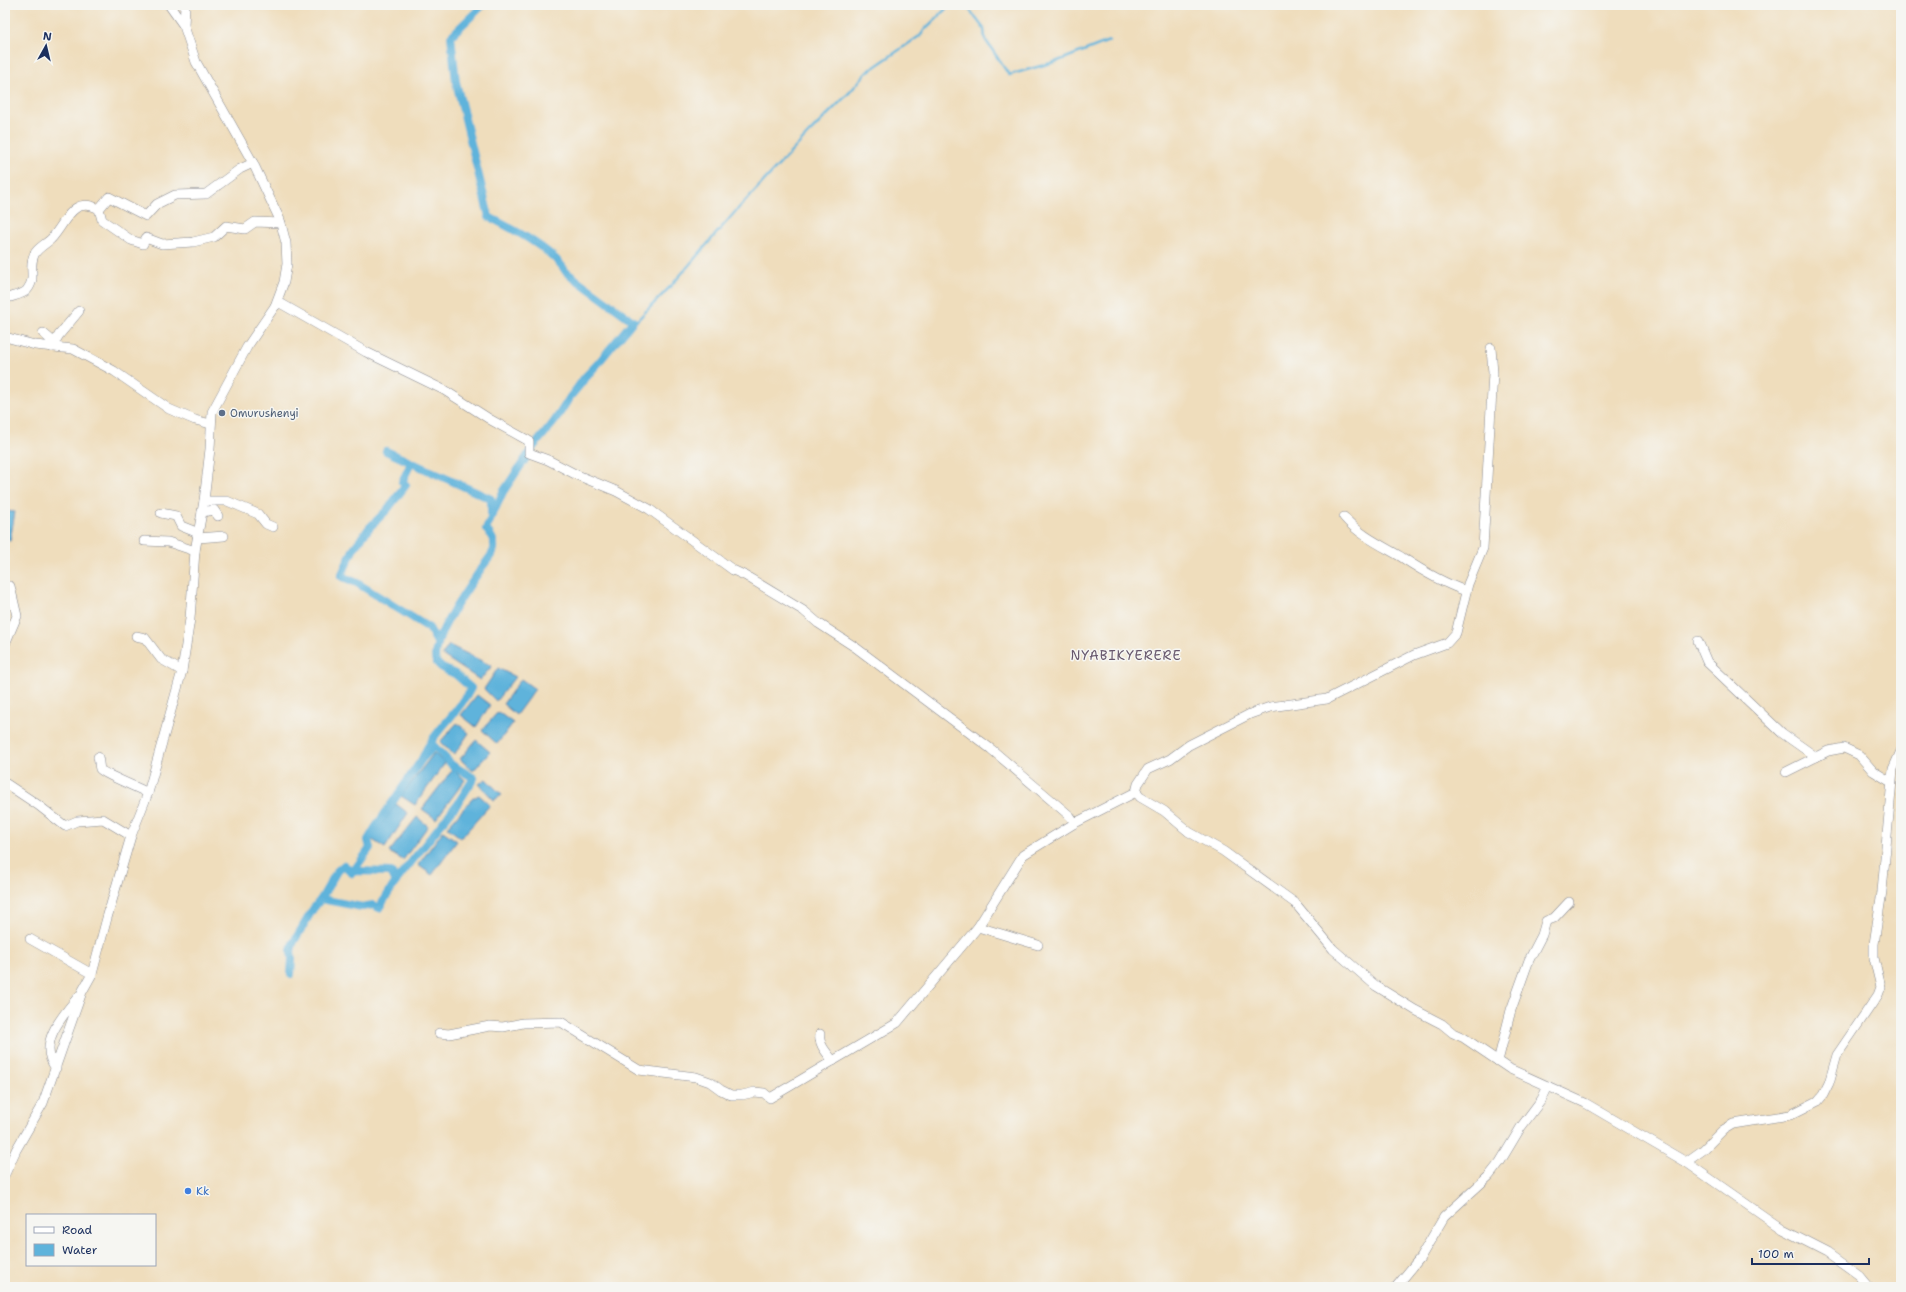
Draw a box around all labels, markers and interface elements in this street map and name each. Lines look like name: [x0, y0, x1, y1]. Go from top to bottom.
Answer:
north arrow: [26, 26, 66, 66]
text: N: [42, 29, 53, 45]
place label: Omurushenyi: [230, 406, 299, 421]
marker: Omurushenyi: [217, 408, 227, 418]
district label: NYABIKYERERE: [1070, 647, 1182, 664]
place label: Kk: [196, 1184, 209, 1199]
marker: Kk: [183, 1186, 193, 1196]
legend: [26, 1214, 156, 1266]
text: Road: [62, 1222, 93, 1238]
scale bar: [1752, 1240, 1869, 1266]
text: Water: [62, 1242, 98, 1258]
text: 100 m: [1758, 1246, 1794, 1262]

